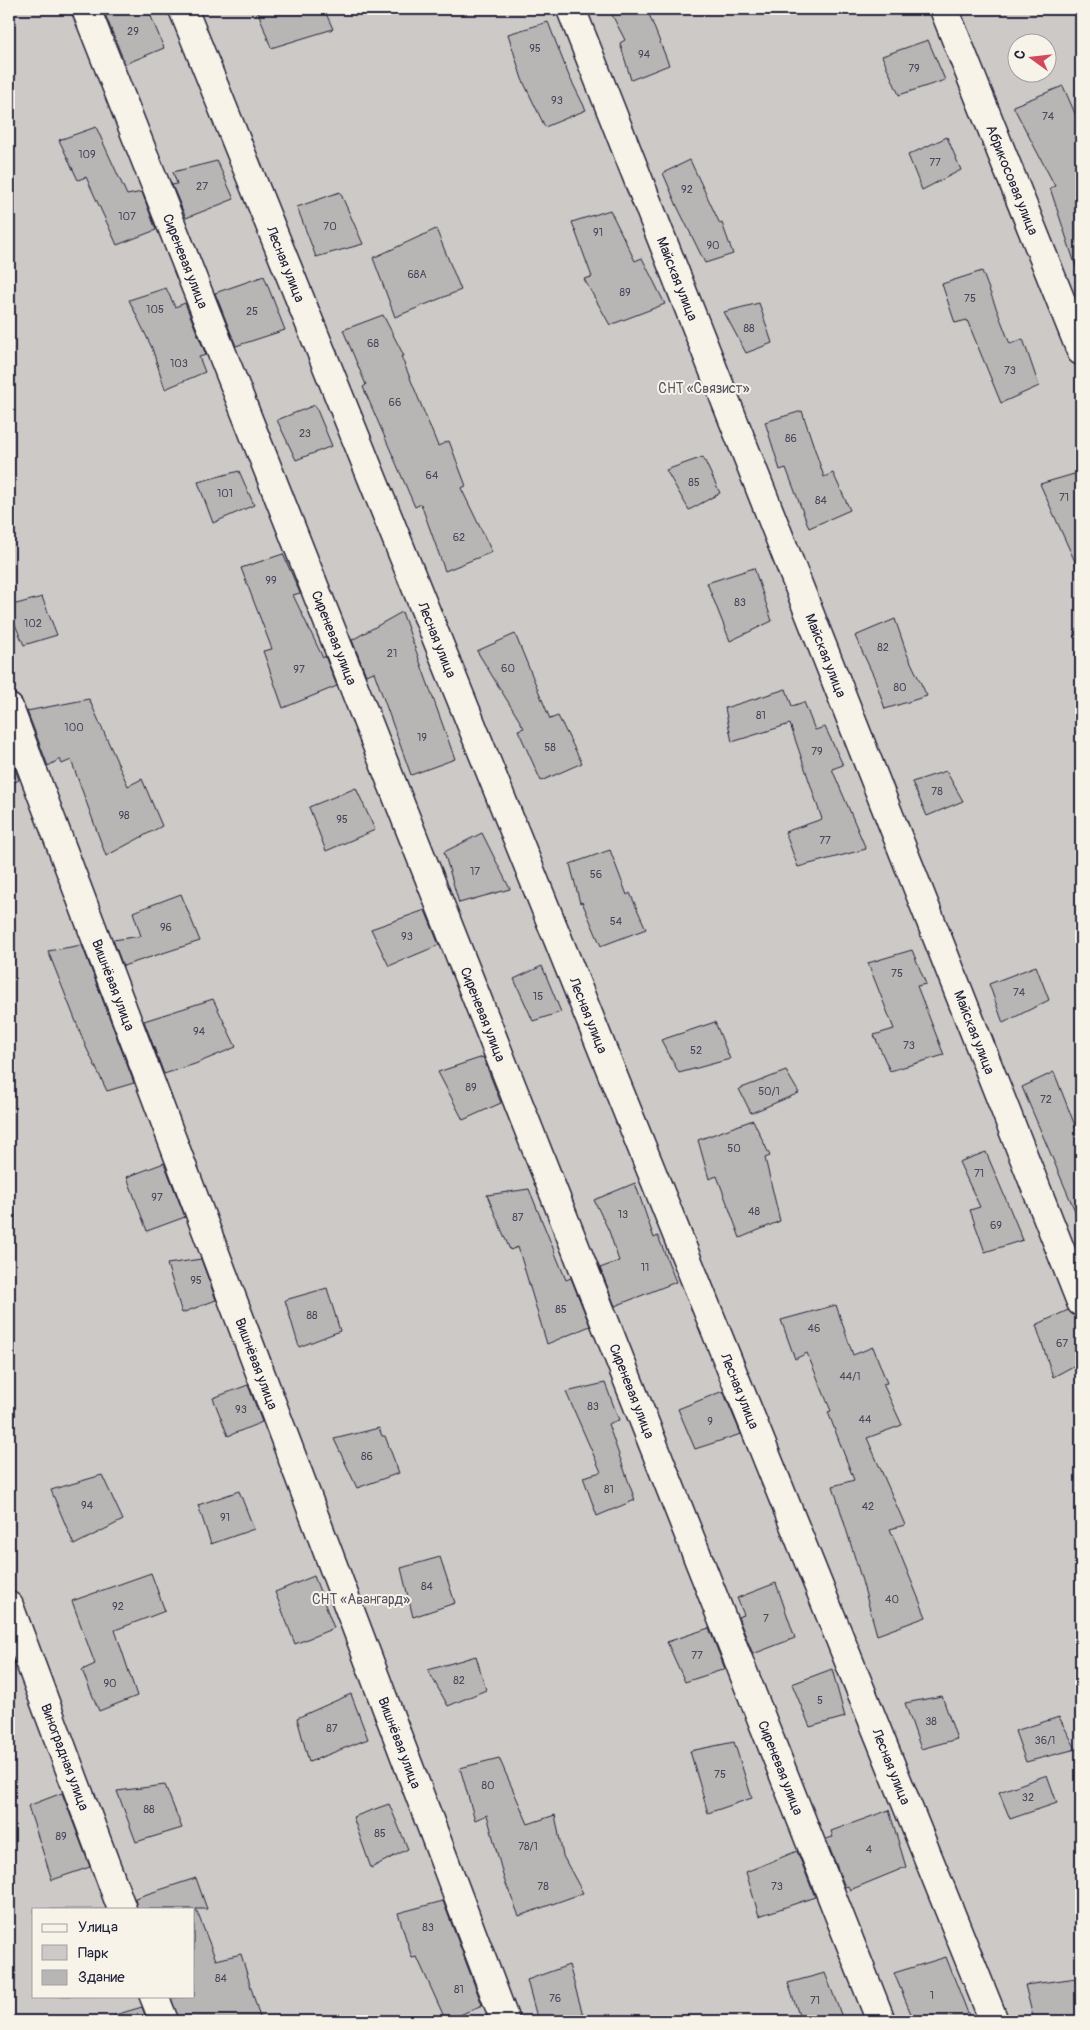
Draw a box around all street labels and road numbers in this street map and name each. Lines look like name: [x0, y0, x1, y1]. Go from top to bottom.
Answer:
street label: Абрикосовая улица: [982, 122, 1042, 238]
street label: Сиреневая улица: [159, 211, 211, 311]
street label: Лесная улица: [262, 223, 308, 305]
street label: Майская улица: [653, 235, 701, 323]
street label: Сиреневая улица: [308, 588, 360, 688]
street label: Лесная улица: [413, 598, 460, 680]
street label: Майская улица: [801, 611, 850, 700]
street label: Вишнёвая улица: [88, 937, 138, 1033]
street label: Сиреневая улица: [456, 965, 509, 1064]
street label: Лесная улица: [565, 974, 611, 1056]
street label: Майская улица: [950, 988, 998, 1077]
street label: Вишнёвая улица: [231, 1316, 281, 1412]
street label: Сиреневая улица: [605, 1341, 658, 1441]
street label: Лесная улица: [716, 1350, 763, 1432]
street label: Вишнёвая улица: [374, 1695, 424, 1791]
street label: Виноградная улица: [37, 1701, 93, 1813]
street label: Сиреневая улица: [754, 1718, 807, 1818]
street label: Лесная улица: [868, 1725, 914, 1807]

